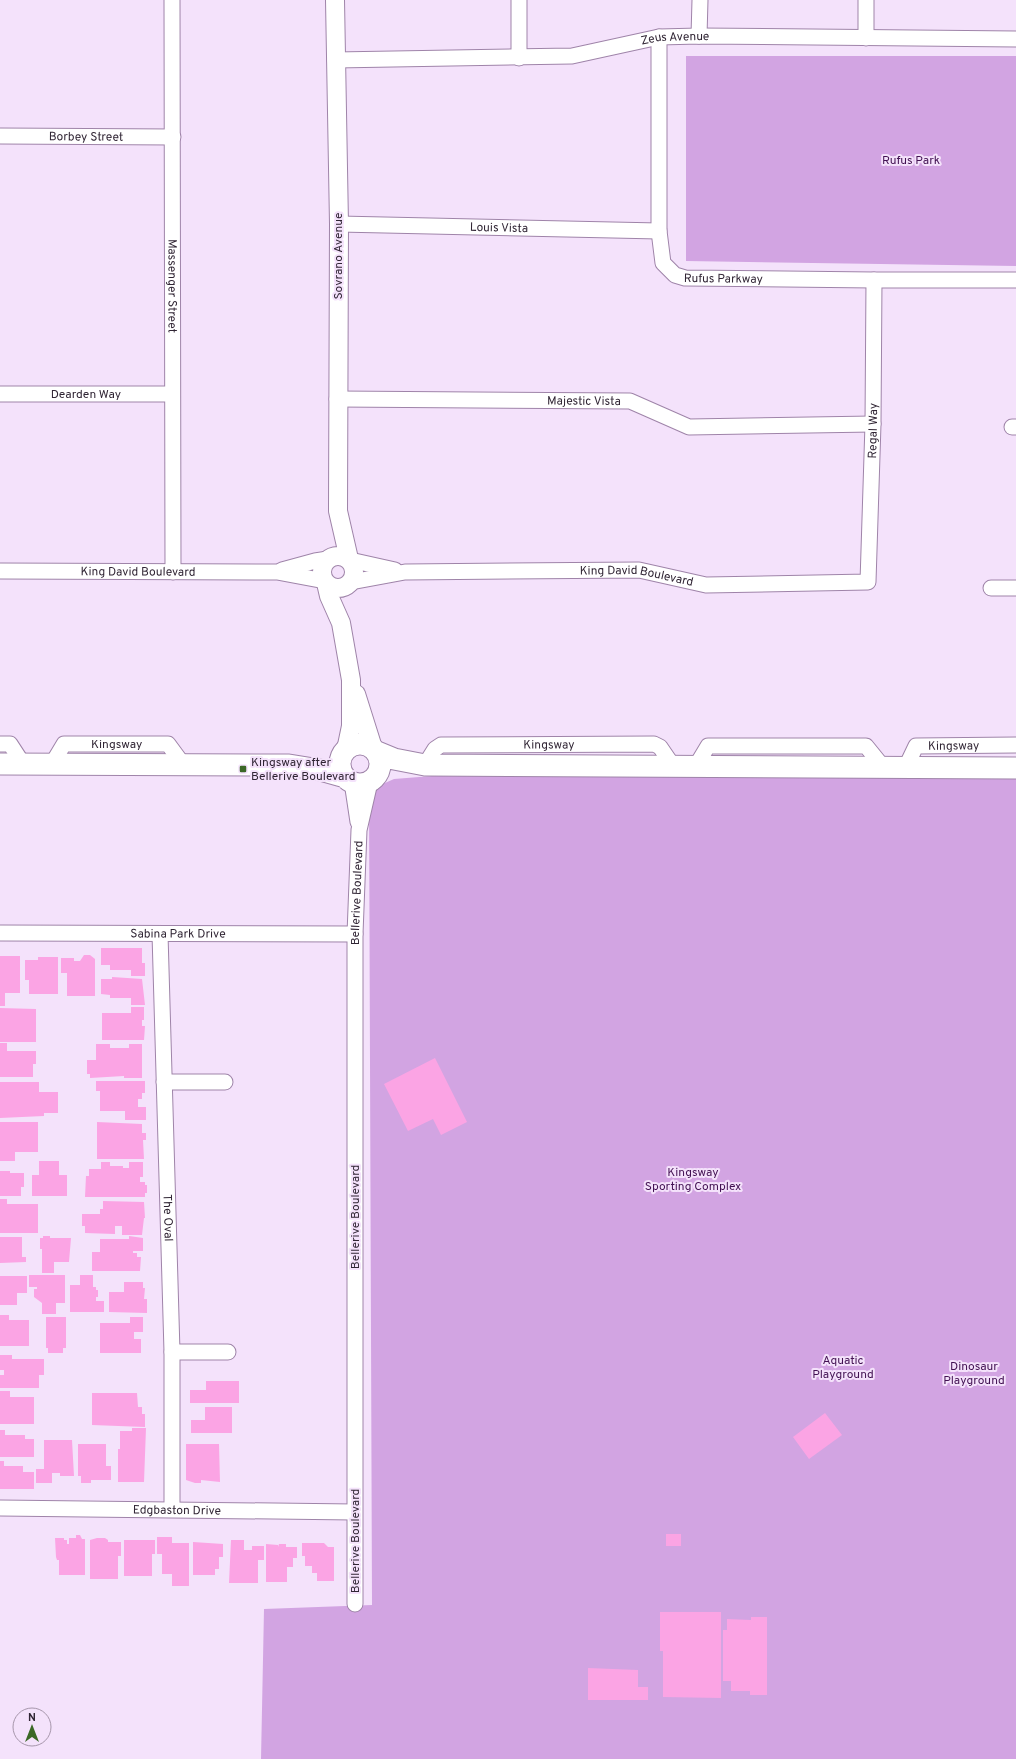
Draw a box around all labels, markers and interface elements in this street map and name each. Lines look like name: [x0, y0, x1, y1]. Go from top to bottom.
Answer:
street label: Zeus Avenue: [639, 29, 709, 50]
street label: Borbey Street: [49, 129, 123, 146]
park label: Rufus Park: [882, 153, 940, 169]
street label: Sovrano Avenue: [331, 213, 347, 299]
street label: Louis Vista: [470, 220, 528, 237]
street label: Massenger Street: [163, 239, 180, 333]
street label: Rufus Parkway: [684, 271, 763, 288]
street label: Dearden Way: [51, 387, 121, 403]
street label: Majestic Vista: [547, 393, 621, 410]
street label: Regal Way: [865, 403, 882, 459]
street label: King David Boulevard: [580, 563, 695, 591]
street label: King David Boulevard: [81, 564, 195, 581]
street label: Kingsway: [91, 737, 142, 753]
street label: Kingsway: [523, 737, 575, 754]
street label: Kingsway: [928, 738, 979, 755]
place label: Kingsway after Bellerive Boulevard: [251, 755, 356, 785]
marker: Kingsway after Bellerive Boulevard: [238, 764, 248, 774]
street label: Bellerive Boulevard: [348, 840, 368, 945]
street label: Sabina Park Drive: [130, 926, 226, 943]
street label: Bellerive Boulevard: [348, 1165, 364, 1269]
park label: Kingsway Sporting Complex: [645, 1165, 741, 1195]
street label: The Oval: [158, 1194, 176, 1242]
park label: Aquatic Playground: [812, 1353, 874, 1383]
park label: Dinosaur Playground: [943, 1359, 1005, 1389]
street label: Bellerive Boulevard: [348, 1489, 364, 1593]
street label: Edgbaston Drive: [133, 1503, 221, 1519]
north arrow: [12, 1707, 52, 1747]
text: N: [28, 1711, 36, 1725]

